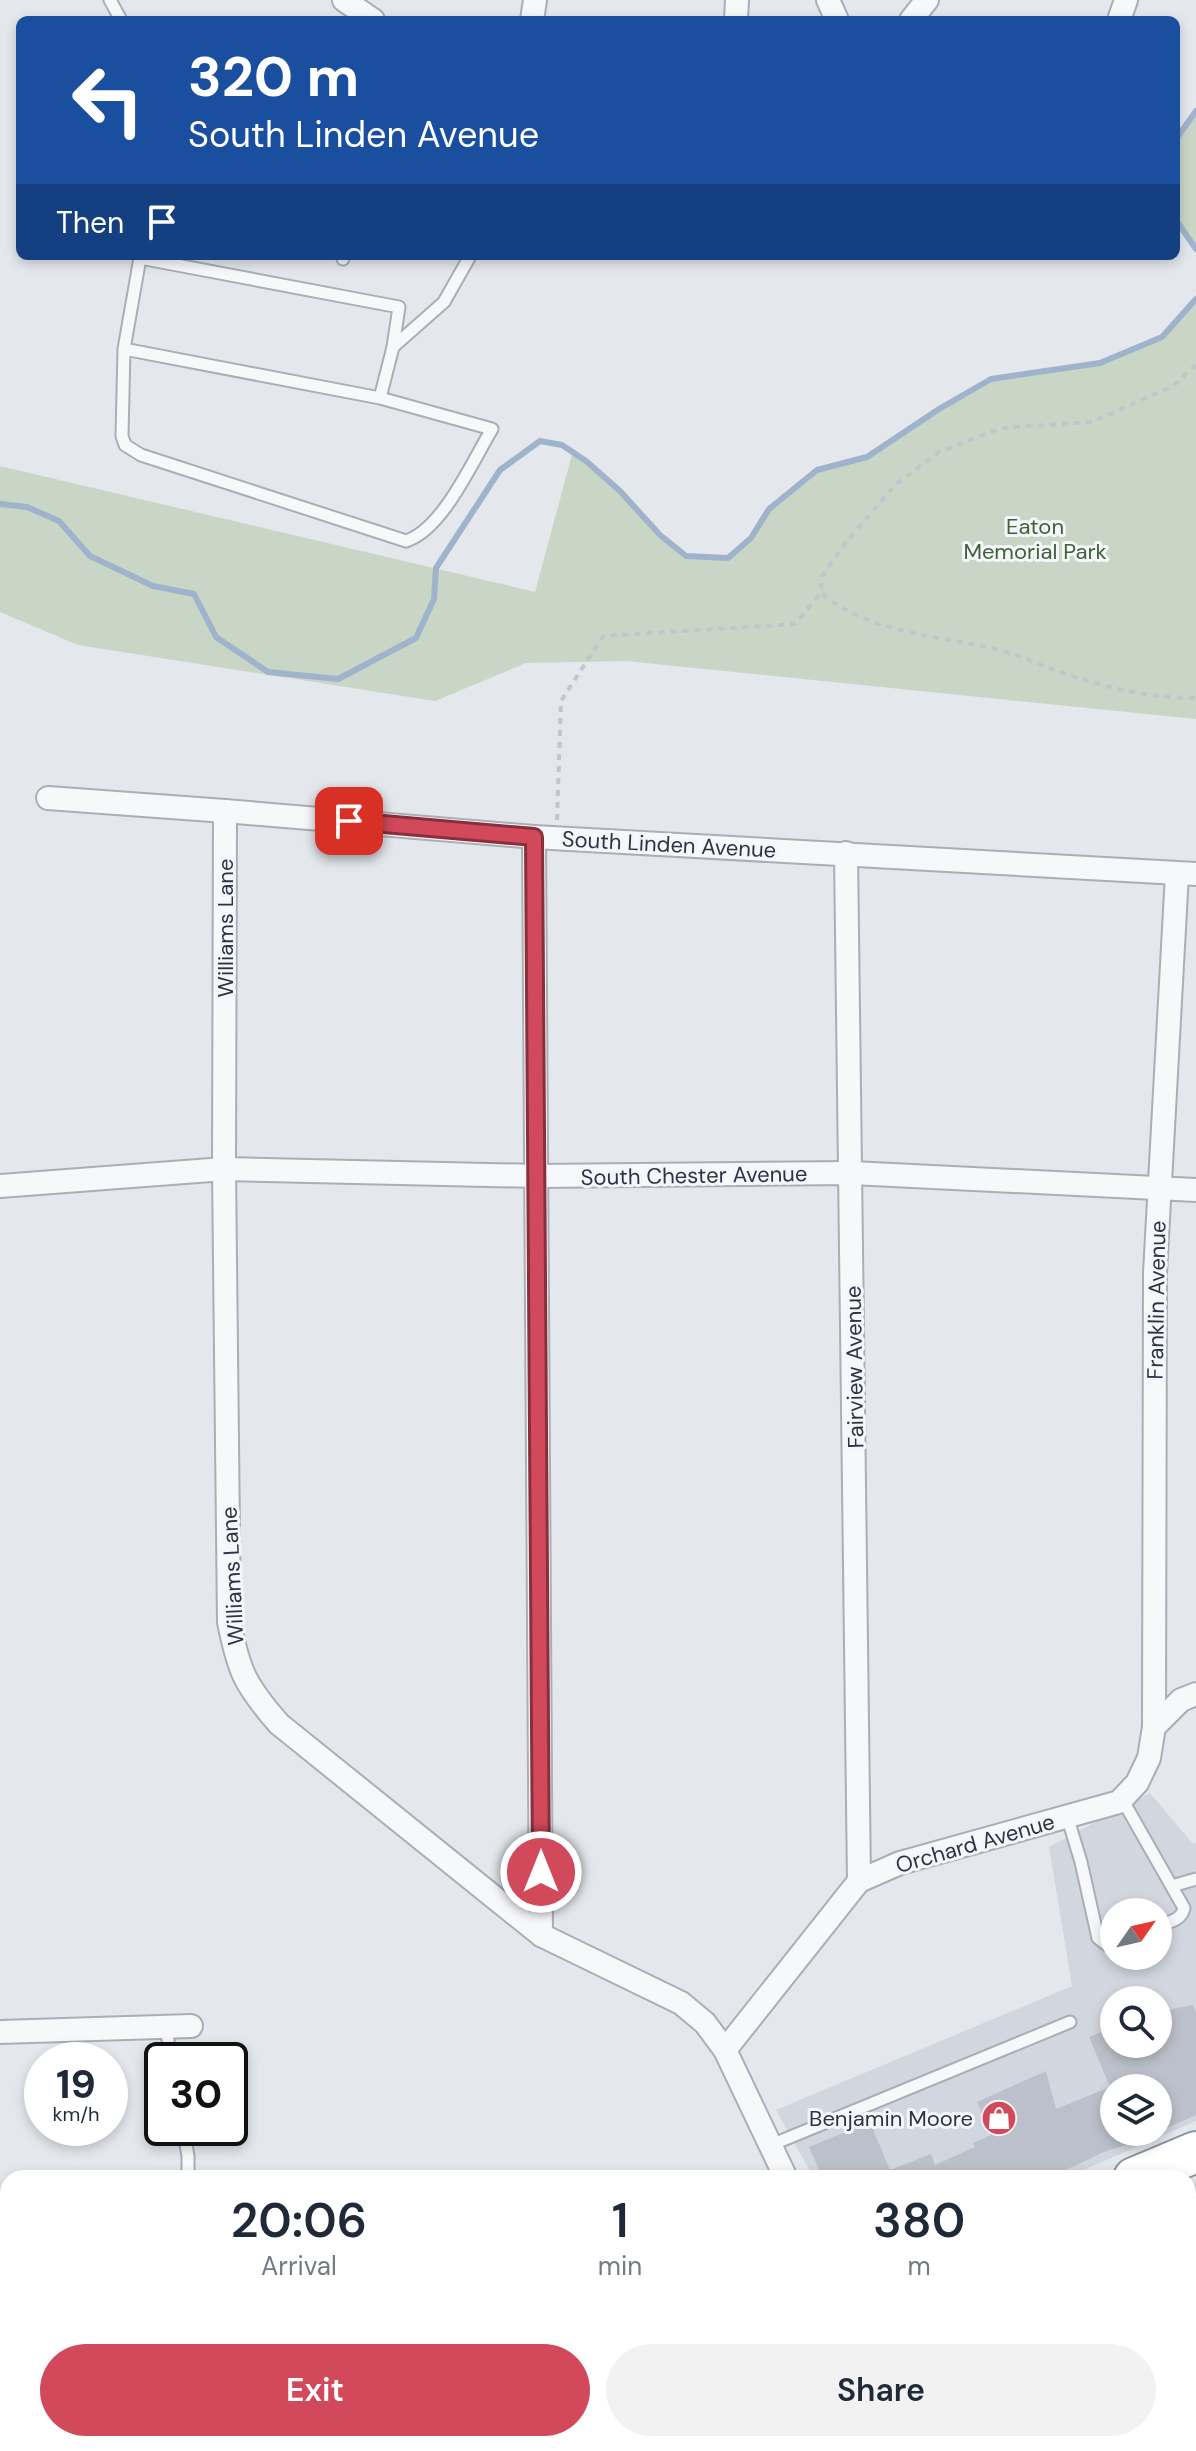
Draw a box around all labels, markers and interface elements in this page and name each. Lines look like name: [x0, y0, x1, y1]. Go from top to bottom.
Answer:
text: 320 m: [188, 40, 359, 113]
icon: left: [56, 48, 160, 152]
text: South Linden Avenue: [188, 111, 539, 158]
icon: arrive: [140, 200, 184, 244]
text: Then: [56, 203, 124, 242]
park label: Eaton Memorial Park: [963, 512, 1107, 566]
pin: [315, 787, 383, 855]
icon: arrive: [327, 799, 371, 843]
street label: South Linden Avenue: [561, 824, 777, 865]
street label: Williams Lane: [211, 859, 240, 997]
street label: South Chester Avenue: [580, 1159, 808, 1192]
street label: Franklin Avenue: [1141, 1220, 1172, 1380]
street label: Fairview Avenue: [839, 1285, 870, 1449]
street label: Williams Lane: [214, 1506, 251, 1646]
street label: Orchard Avenue: [892, 1807, 1058, 1880]
position arrow: [499, 1830, 583, 1914]
north arrow: [1100, 1898, 1172, 1970]
map controls: [1100, 1898, 1172, 2146]
button: search: [1100, 1986, 1172, 2058]
speed limit sign: 30: [144, 2042, 248, 2146]
text: 19: [56, 2058, 96, 2110]
button: layers: [1100, 2074, 1172, 2146]
shop icon: Benjamin Moore: [980, 2099, 1018, 2137]
text: km/h: [52, 2101, 100, 2127]
place label: Benjamin Moore: [809, 2104, 973, 2133]
text: 20:06: [231, 2189, 367, 2252]
text: 1: [612, 2189, 628, 2252]
text: 380: [873, 2189, 965, 2252]
text: Arrival: [261, 2249, 337, 2283]
text: min: [598, 2249, 642, 2283]
text: m: [907, 2249, 931, 2283]
button: Exit: [40, 2344, 590, 2436]
button: Share: [606, 2344, 1156, 2436]

